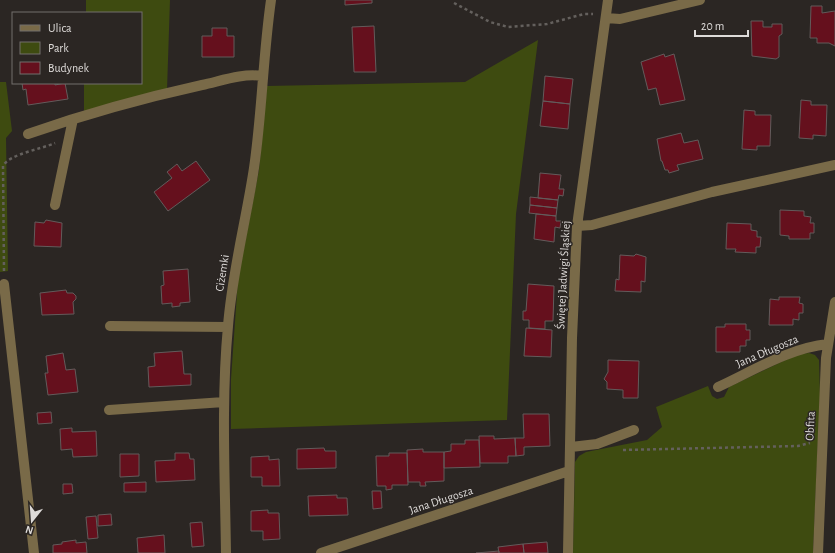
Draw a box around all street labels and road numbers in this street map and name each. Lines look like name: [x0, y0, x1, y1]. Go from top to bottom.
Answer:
street label: Świętej Jadwigi Śląskiej: [552, 220, 573, 330]
street label: Ciżemki: [213, 254, 231, 292]
street label: Jana Długosza: [734, 332, 800, 369]
street label: Obfita: [803, 410, 817, 441]
street label: Jana Długosza: [408, 484, 475, 516]

